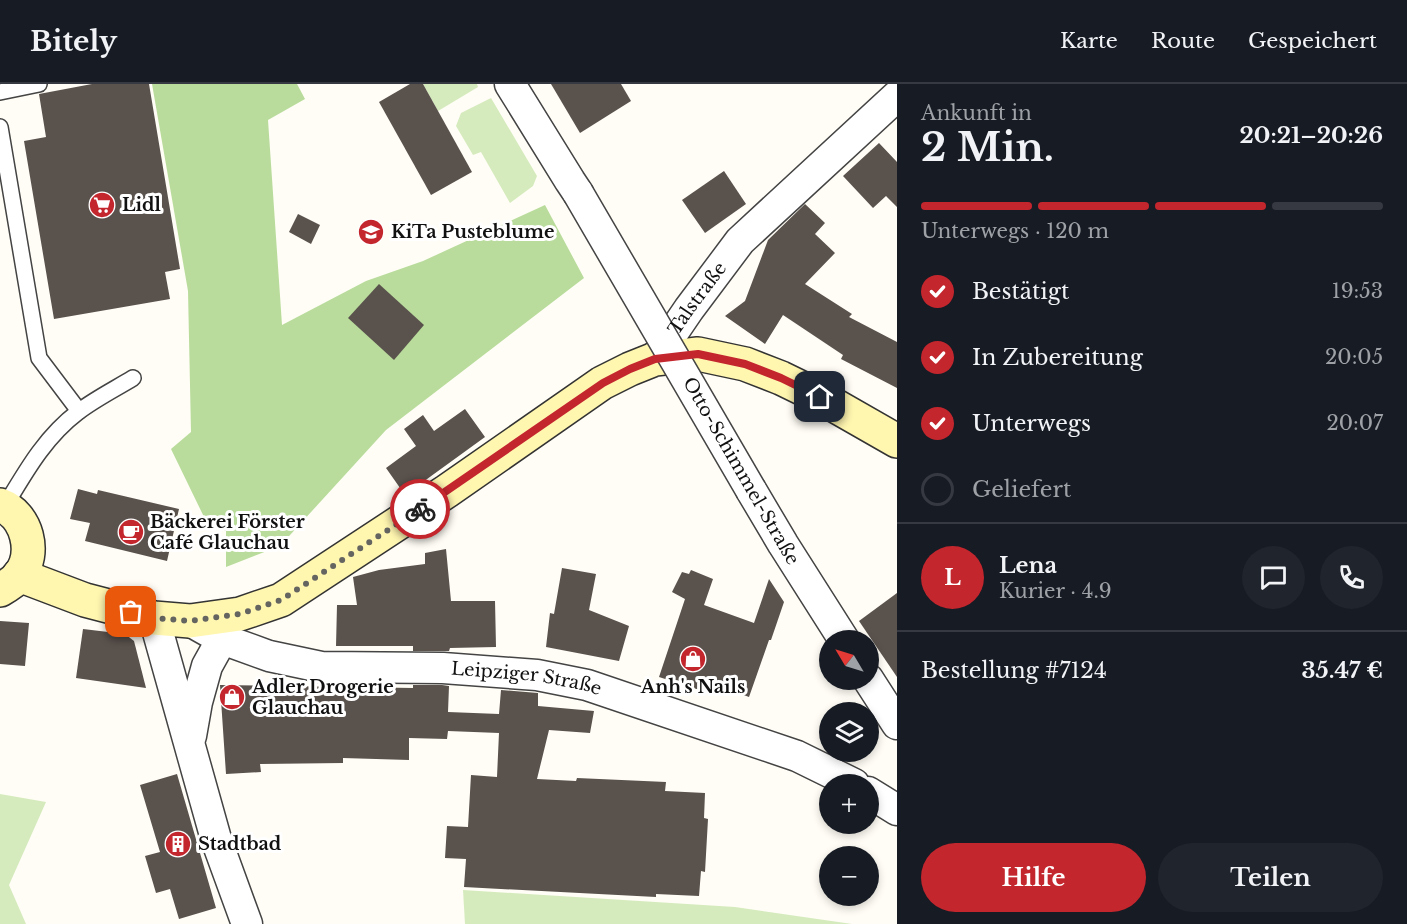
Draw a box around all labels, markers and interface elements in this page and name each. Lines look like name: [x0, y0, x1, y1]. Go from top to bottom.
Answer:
text: Bitely: [30, 24, 117, 59]
text: Karte: [1060, 28, 1118, 54]
text: Route: [1151, 28, 1215, 54]
text: Gespeichert: [1248, 28, 1377, 54]
text: Ankunft in: [921, 101, 1032, 125]
text: 20:21–20:26: [1240, 122, 1383, 149]
text: 2 Min.: [921, 123, 1054, 172]
supermarket icon: Lidl: [87, 190, 117, 220]
place label: Lidl: [122, 194, 162, 216]
school or university icon: KiTa Pusteblume: [356, 217, 386, 247]
text: Unterwegs · 120 m: [921, 219, 1109, 243]
place label: KiTa Pusteblume: [391, 221, 555, 243]
street label: Talstraße: [664, 258, 731, 339]
icon: check: [921, 275, 954, 308]
text: Bestätigt: [972, 278, 1069, 305]
text: 19:53: [1332, 279, 1383, 303]
icon: check: [921, 341, 954, 374]
text: In Zubereitung: [972, 344, 1143, 371]
text: 20:05: [1325, 345, 1383, 369]
pin: [794, 371, 845, 422]
street label: Otto-Schimmel-Straße: [678, 373, 804, 569]
icon: home: [803, 380, 836, 413]
icon: check: [921, 407, 954, 440]
text: Unterwegs: [972, 410, 1091, 437]
text: 20:07: [1326, 411, 1383, 435]
text: Geliefert: [972, 476, 1071, 503]
courier: [390, 479, 450, 539]
icon: bike: [404, 493, 437, 526]
place label: Bäckerei Förster Café Glauchau: [150, 511, 305, 554]
cafe icon: Bäckerei Förster Café Glauchau: [116, 517, 146, 547]
button: chat: [1242, 546, 1305, 609]
button: phone: [1320, 546, 1383, 609]
text: Lena: [999, 552, 1057, 579]
text: L: [944, 564, 961, 591]
text: Kurier · 4.9: [999, 579, 1112, 603]
pin: [105, 586, 156, 637]
icon: bag: [114, 595, 147, 628]
north arrow: [819, 630, 879, 690]
map controls: [819, 630, 879, 906]
shop icon: Anh's Nails: [678, 644, 708, 674]
text: Bestellung #7124: [921, 657, 1107, 684]
text: 35.47 €: [1302, 657, 1383, 684]
street label: Leipziger Straße: [450, 658, 605, 700]
place label: Adler Drogerie Glauchau: [251, 676, 394, 719]
place label: Anh's Nails: [640, 676, 745, 698]
shop icon: Adler Drogerie Glauchau: [217, 682, 247, 712]
button: layers: [819, 702, 879, 762]
button: +: [819, 774, 879, 834]
building icon: Stadtbad: [163, 829, 193, 859]
place label: Stadtbad: [198, 833, 282, 855]
button: Hilfe: [921, 843, 1146, 912]
button: Teilen: [1158, 843, 1383, 912]
button: −: [819, 846, 879, 906]

